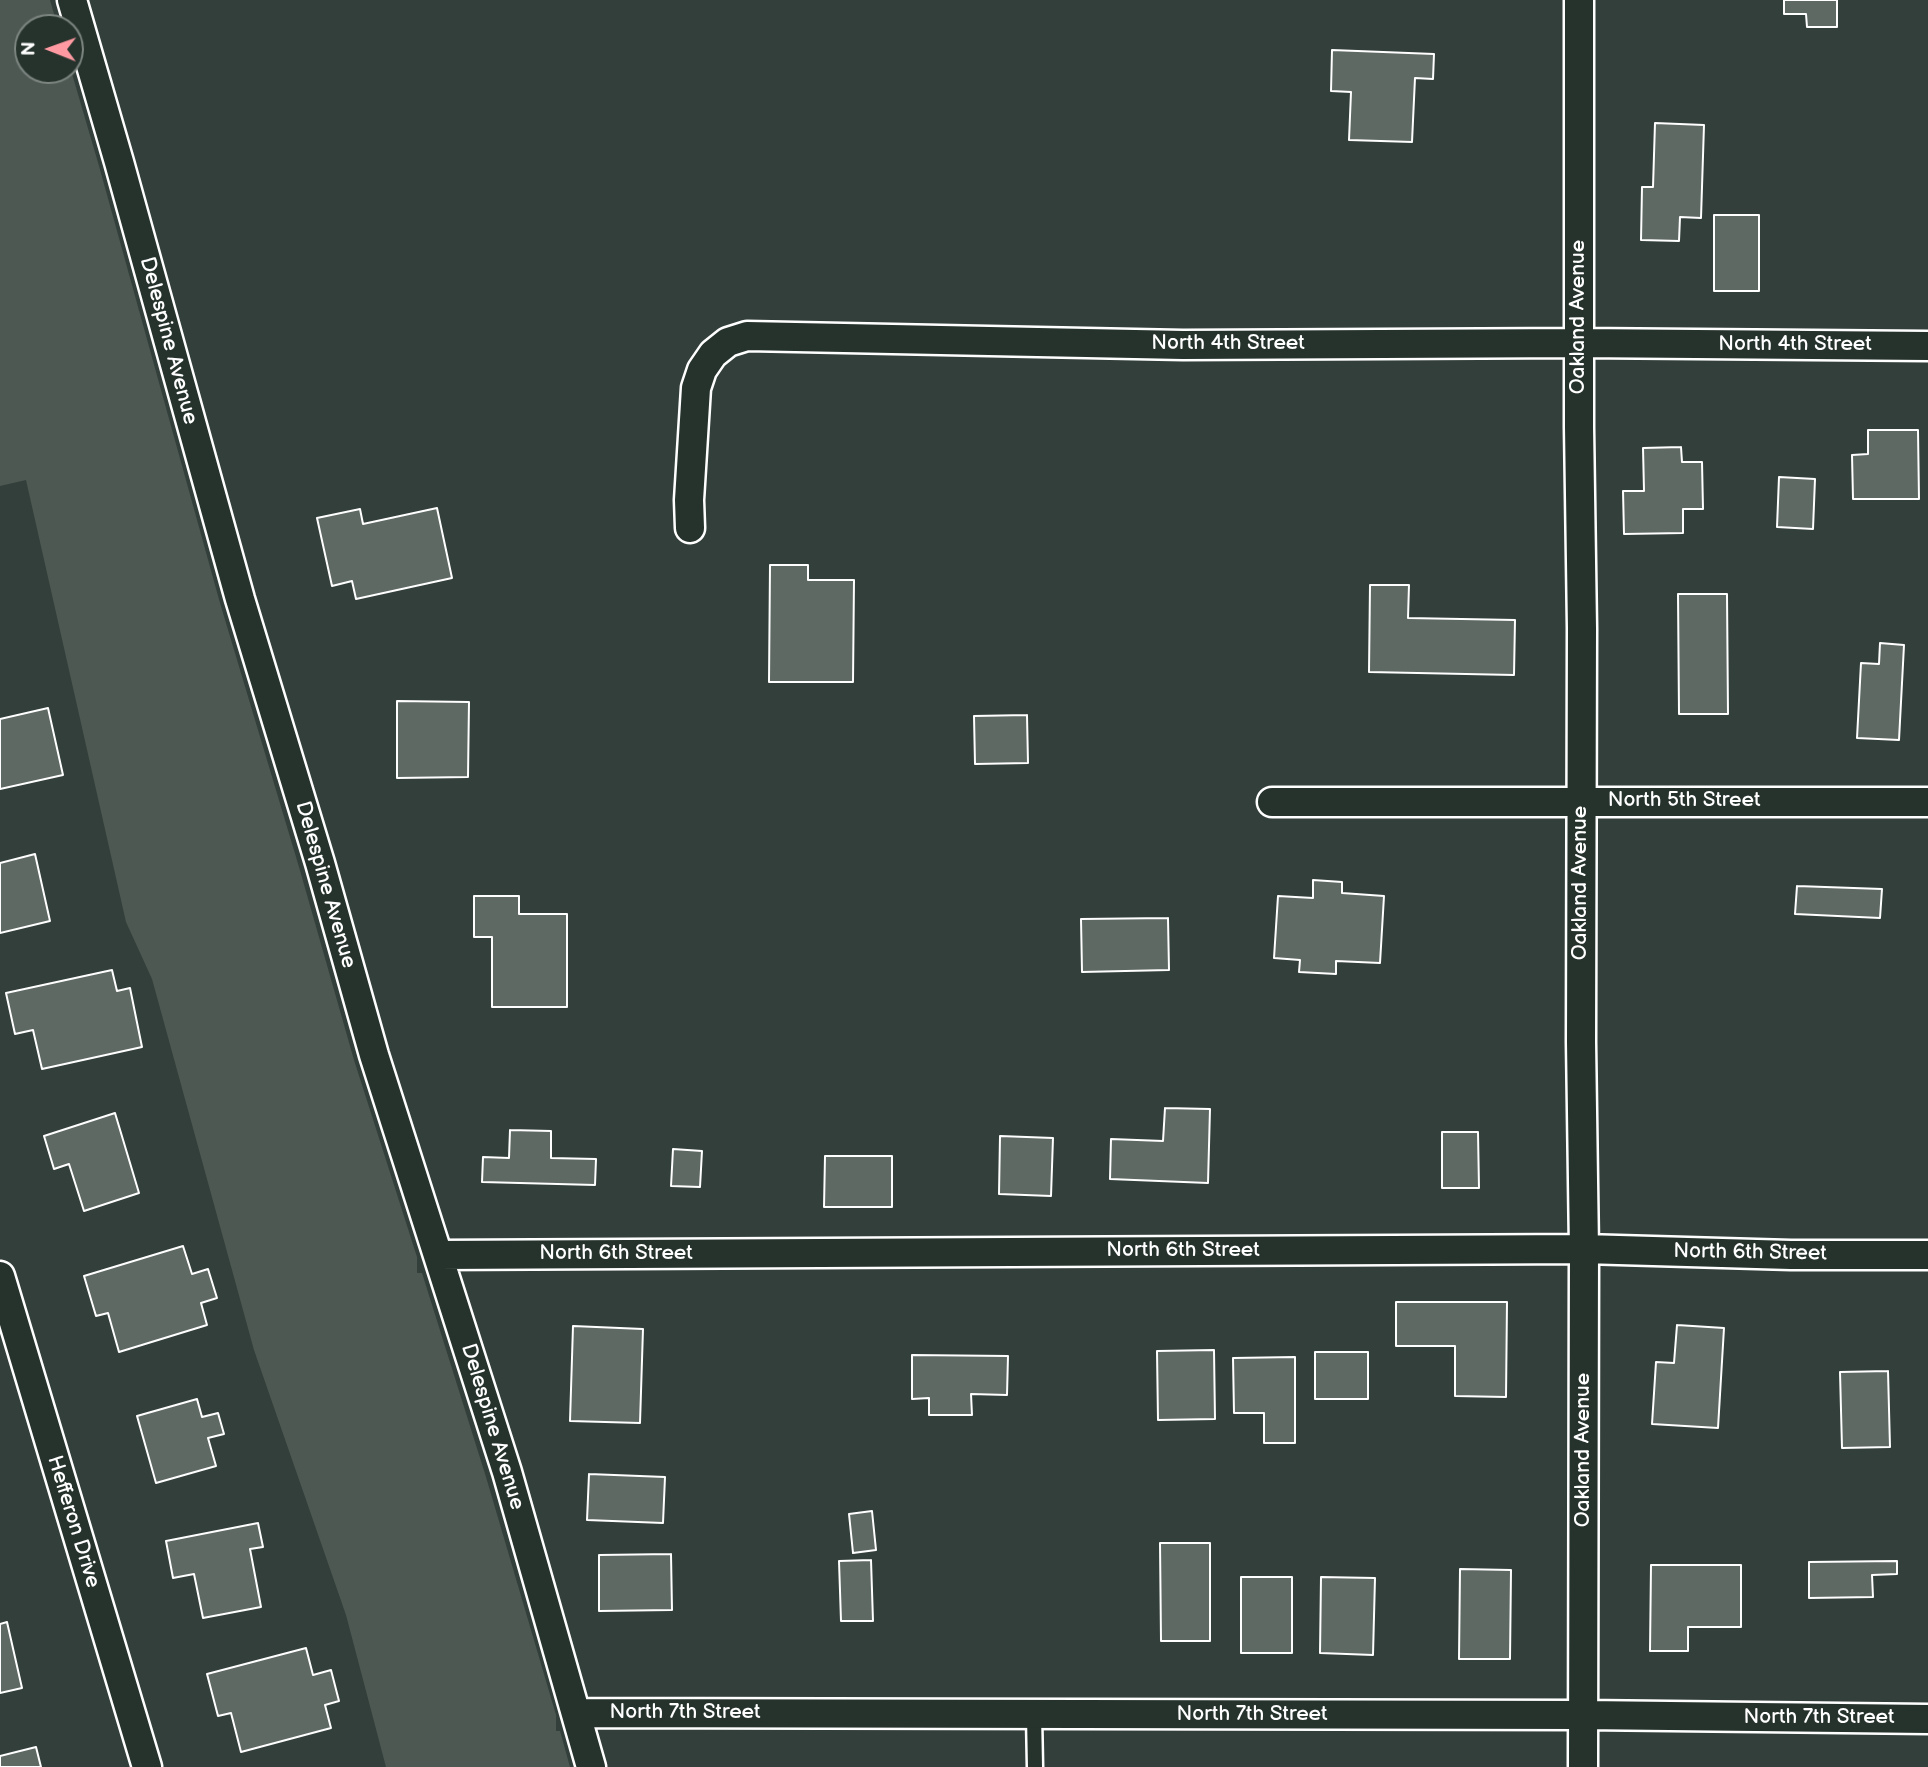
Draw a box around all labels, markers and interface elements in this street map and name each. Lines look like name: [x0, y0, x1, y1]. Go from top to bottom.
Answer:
north arrow: [14, 14, 84, 84]
text: N: [18, 41, 41, 56]
street label: Oakland Avenue: [1566, 240, 1592, 394]
street label: Delespine Avenue: [134, 254, 202, 428]
street label: North 4th Street: [1151, 331, 1305, 357]
street label: North 4th Street: [1718, 332, 1872, 358]
street label: North 5th Street: [1608, 788, 1760, 814]
street label: Delespine Avenue: [289, 799, 361, 971]
street label: Oakland Avenue: [1568, 806, 1594, 960]
street label: North 6th Street: [1106, 1238, 1260, 1264]
street label: North 6th Street: [1673, 1239, 1827, 1267]
street label: North 6th Street: [539, 1241, 693, 1267]
street label: Delespine Avenue: [455, 1341, 529, 1513]
street label: Oakland Avenue: [1571, 1373, 1597, 1527]
street label: Hefferon Drive: [41, 1453, 105, 1591]
street label: North 7th Street: [610, 1700, 760, 1726]
street label: North 7th Street: [1177, 1702, 1327, 1728]
street label: North 7th Street: [1744, 1705, 1894, 1731]

